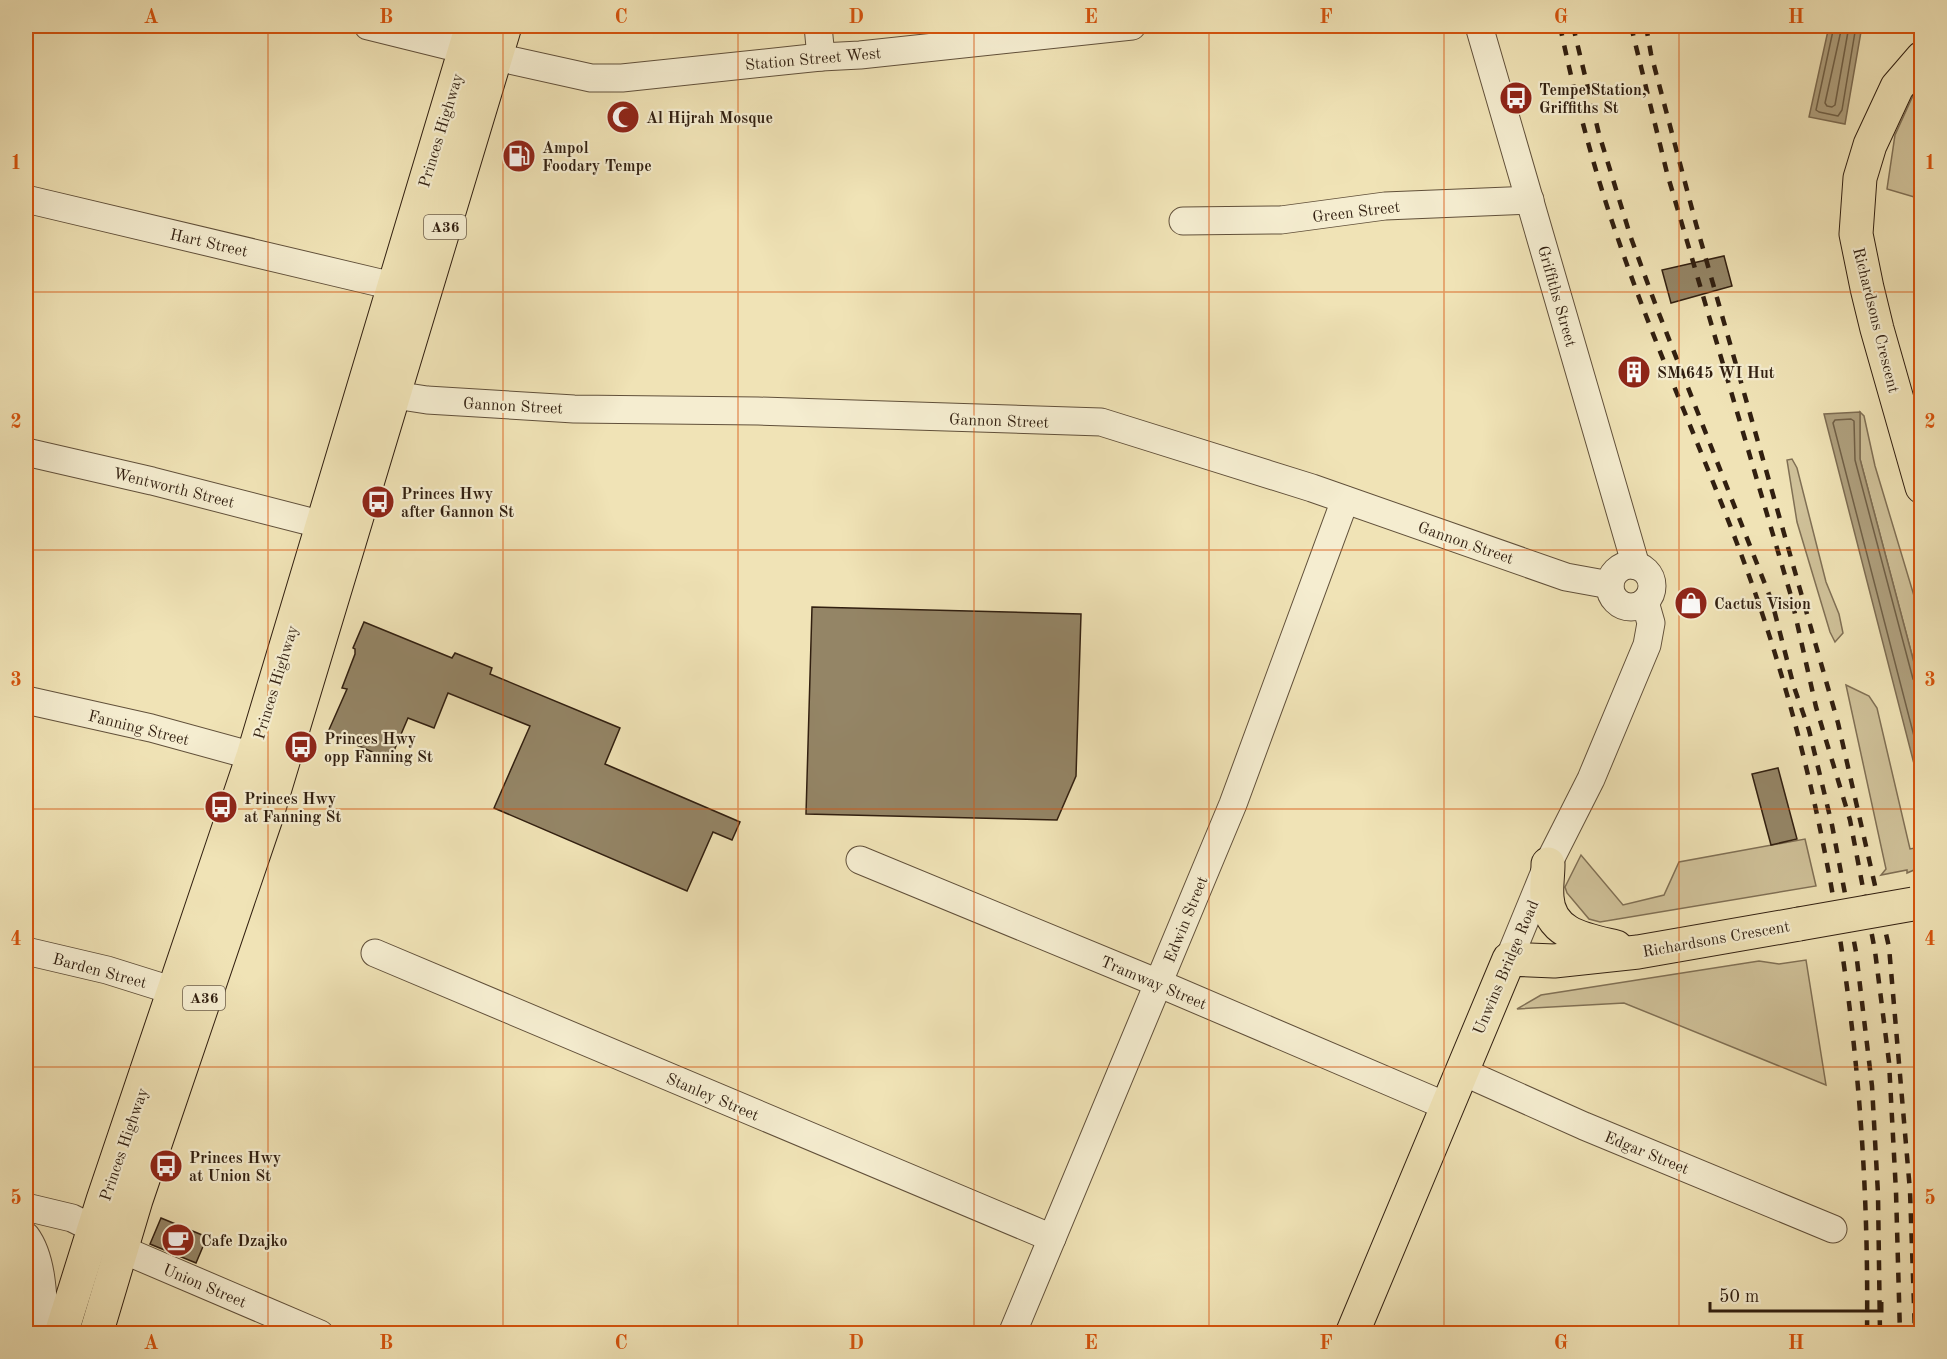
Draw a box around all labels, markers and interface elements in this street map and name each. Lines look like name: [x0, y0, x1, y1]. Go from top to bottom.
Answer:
text: A: [143, 8, 159, 28]
text: B: [379, 8, 393, 28]
text: C: [614, 8, 628, 28]
text: D: [848, 8, 864, 28]
text: E: [1084, 8, 1098, 28]
text: F: [1319, 8, 1333, 28]
text: G: [1554, 8, 1568, 28]
text: H: [1788, 8, 1804, 28]
street label: Station Street West: [744, 46, 882, 74]
street label: Princes Highway: [417, 71, 467, 190]
bus stop icon: Tempe Station, Griffiths St: [1498, 80, 1534, 116]
place label: Tempe Station, Griffiths St: [1539, 83, 1646, 117]
mosque icon: Al Hijrah Mosque: [605, 99, 641, 135]
place label: Al Hijrah Mosque: [646, 111, 773, 127]
fuel station icon: Ampol Foodary Tempe: [501, 138, 537, 174]
place label: Ampol Foodary Tempe: [542, 141, 652, 175]
text: 1: [10, 154, 22, 174]
text: 1: [1924, 154, 1936, 174]
street label: Green Street: [1311, 200, 1401, 226]
road number: A36: [424, 215, 466, 239]
street label: Hart Street: [168, 227, 249, 261]
street label: Griffiths Street: [1534, 244, 1578, 349]
street label: Richardsons Crescent: [1849, 246, 1901, 395]
building icon: SM 645 WI Hut: [1616, 354, 1652, 390]
place label: SM 645 WI Hut: [1657, 366, 1775, 382]
street label: Gannon Street: [462, 396, 564, 418]
street label: Gannon Street: [949, 412, 1050, 432]
text: 2: [10, 413, 22, 433]
text: 2: [1924, 413, 1936, 433]
street label: Wentworth Street: [111, 466, 236, 512]
bus stop icon: Princes Hwy after Gannon St: [360, 484, 396, 520]
place label: Princes Hwy after Gannon St: [401, 487, 514, 521]
street label: Gannon Street: [1415, 520, 1516, 568]
shop icon: Cactus Vision: [1673, 585, 1709, 621]
place label: Cactus Vision: [1714, 597, 1811, 613]
street label: Princes Highway: [252, 623, 302, 742]
text: 3: [10, 671, 22, 691]
text: 3: [1924, 671, 1936, 691]
street label: Fanning Street: [86, 709, 191, 749]
bus stop icon: Princes Hwy opp Fanning St: [283, 729, 319, 765]
place label: Princes Hwy opp Fanning St: [324, 732, 433, 766]
bus stop icon: Princes Hwy at Fanning St: [203, 789, 239, 825]
place label: Princes Hwy at Fanning St: [244, 792, 341, 826]
street label: Edwin Street: [1162, 874, 1212, 965]
street label: Unwins Bridge Road: [1471, 898, 1542, 1037]
street label: Richardsons Crescent: [1641, 919, 1792, 961]
text: 4: [10, 930, 22, 950]
text: 4: [1924, 930, 1936, 950]
street label: Barden Street: [51, 952, 149, 992]
street label: Tramway Street: [1098, 954, 1209, 1014]
road number: A36: [183, 986, 225, 1010]
street label: Stanley Street: [663, 1071, 761, 1125]
street label: Princes Highway: [98, 1086, 152, 1203]
street label: Edgar Street: [1602, 1130, 1691, 1178]
bus stop icon: Princes Hwy at Union St: [148, 1148, 184, 1184]
place label: Princes Hwy at Union St: [189, 1151, 281, 1185]
text: 5: [10, 1188, 22, 1209]
text: 5: [1924, 1188, 1936, 1209]
cafe icon: Cafe Dzajko: [160, 1222, 196, 1258]
place label: Cafe Dzajko: [201, 1234, 288, 1250]
street label: Union Street: [160, 1262, 249, 1312]
scale bar: [1710, 1275, 1882, 1313]
text: 50 m: [1719, 1288, 1759, 1306]
text: A: [143, 1334, 159, 1354]
text: B: [379, 1334, 393, 1354]
text: C: [614, 1334, 628, 1354]
text: D: [848, 1334, 864, 1354]
text: E: [1084, 1334, 1098, 1354]
text: F: [1319, 1334, 1333, 1354]
text: G: [1554, 1334, 1568, 1354]
text: H: [1788, 1334, 1804, 1354]

